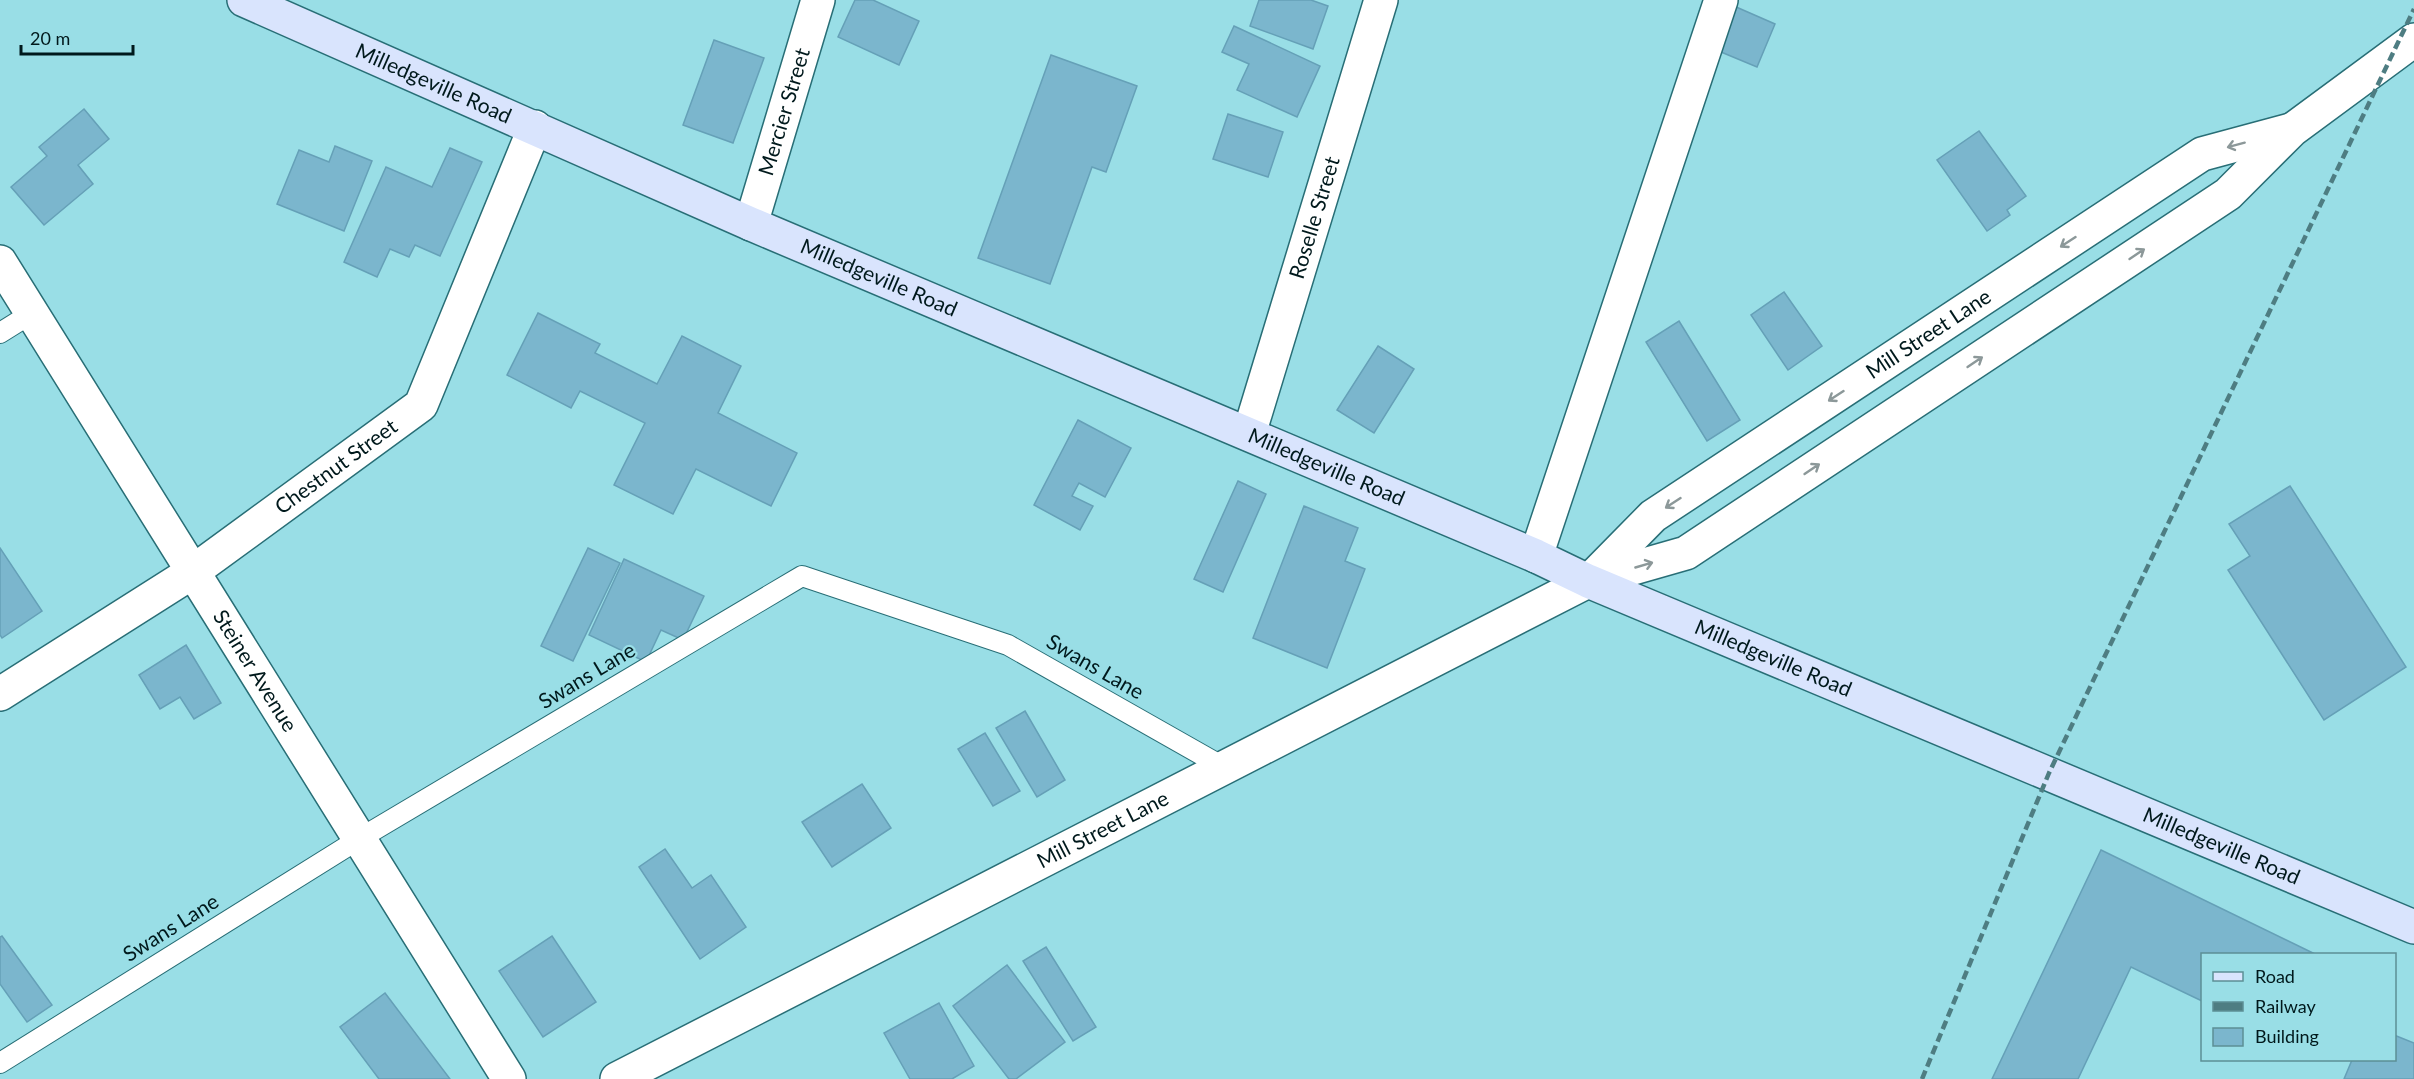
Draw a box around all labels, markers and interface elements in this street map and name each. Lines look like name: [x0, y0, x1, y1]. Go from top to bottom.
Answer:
scale bar: [21, 18, 134, 56]
text: 20 m: [30, 27, 70, 49]
street label: Milledgeville Road: [352, 37, 516, 128]
street label: Mercier Street: [752, 44, 814, 178]
one-way arrow: [2227, 140, 2246, 151]
street label: Roselle Street: [1283, 153, 1344, 281]
street label: Milledgeville Road: [797, 232, 961, 321]
one-way arrow: [2061, 236, 2077, 248]
one-way arrow: [2129, 248, 2145, 260]
street label: Mill Street Lane: [1861, 283, 1995, 383]
one-way arrow: [1966, 355, 1983, 367]
one-way arrow: [1828, 390, 1844, 402]
street label: Chestnut Street: [269, 413, 402, 519]
street label: Milledgeville Road: [1245, 422, 1409, 510]
one-way arrow: [1804, 463, 1821, 476]
one-way arrow: [1665, 498, 1682, 510]
one-way arrow: [1634, 559, 1653, 570]
street label: Steiner Avenue: [209, 605, 303, 736]
street label: Milledgeville Road: [1692, 613, 1856, 701]
street label: Swans Lane: [1043, 628, 1149, 704]
street label: Swans Lane: [533, 636, 639, 713]
street label: Mill Street Lane: [1032, 784, 1172, 873]
street label: Milledgeville Road: [2140, 801, 2304, 889]
street label: Swans Lane: [118, 887, 223, 966]
legend: [2201, 953, 2396, 1061]
text: Road: [2255, 965, 2295, 987]
text: Railway: [2255, 995, 2316, 1017]
text: Building: [2255, 1025, 2319, 1047]

